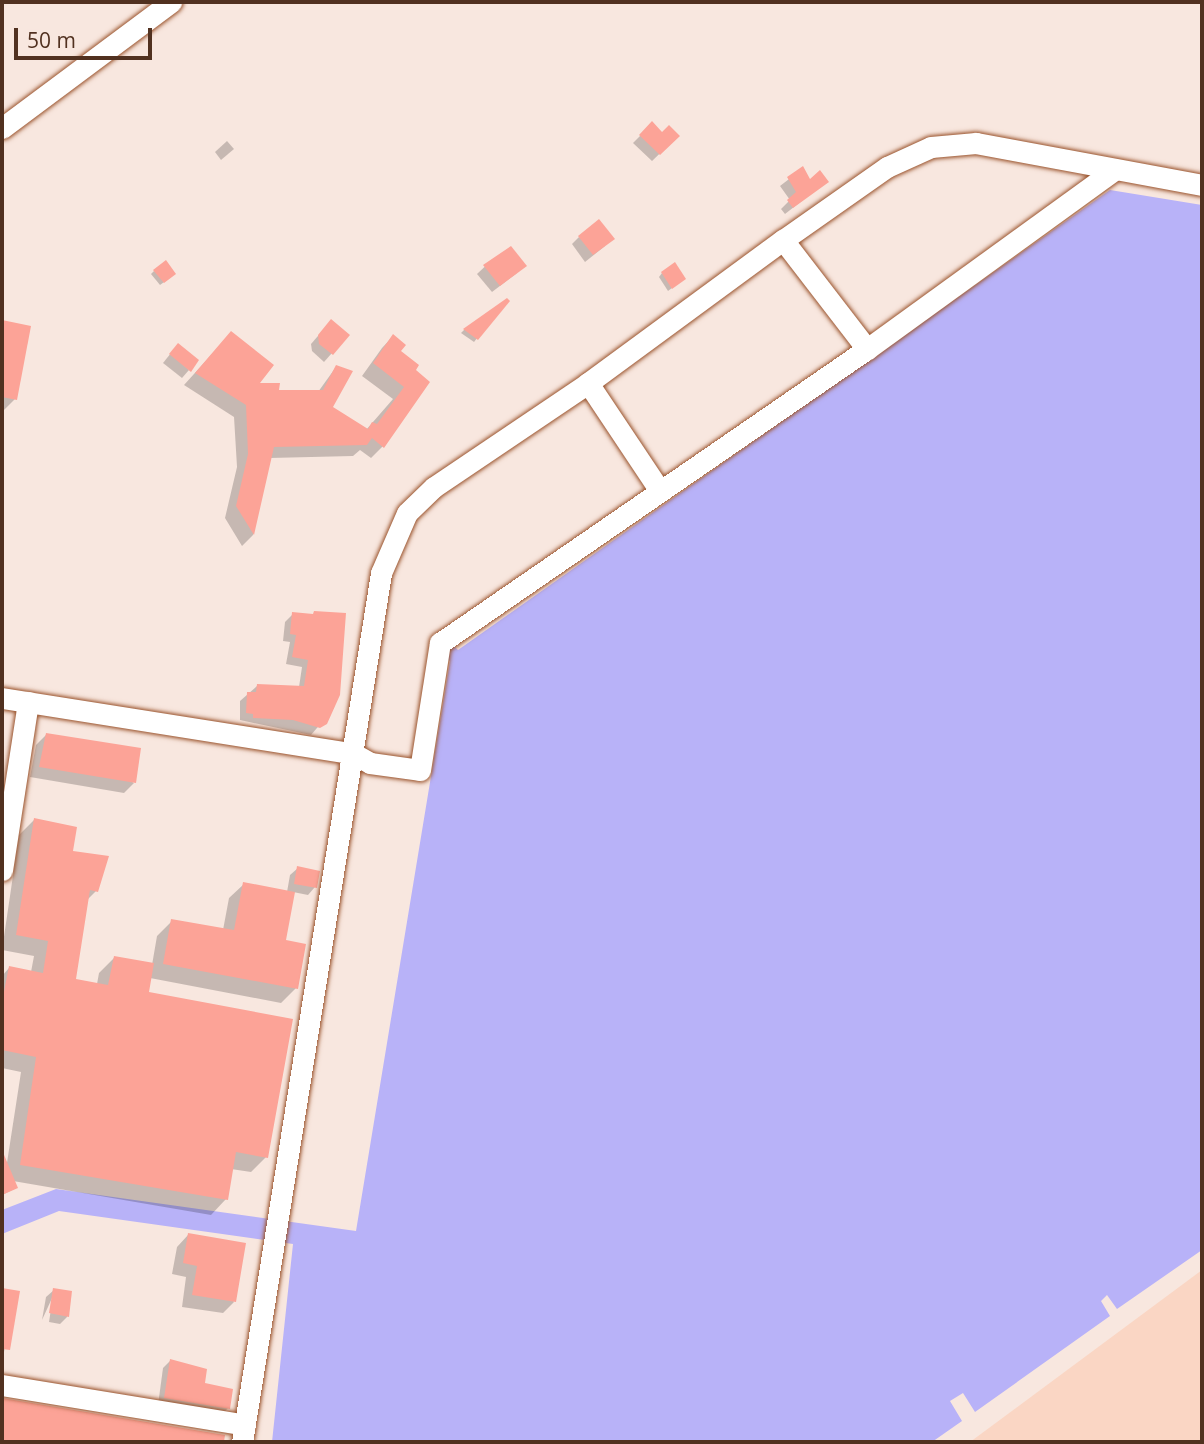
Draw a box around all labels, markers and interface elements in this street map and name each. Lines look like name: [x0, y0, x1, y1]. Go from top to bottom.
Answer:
scale bar: [18, 14, 156, 58]
text: 50 m: [27, 26, 76, 54]

